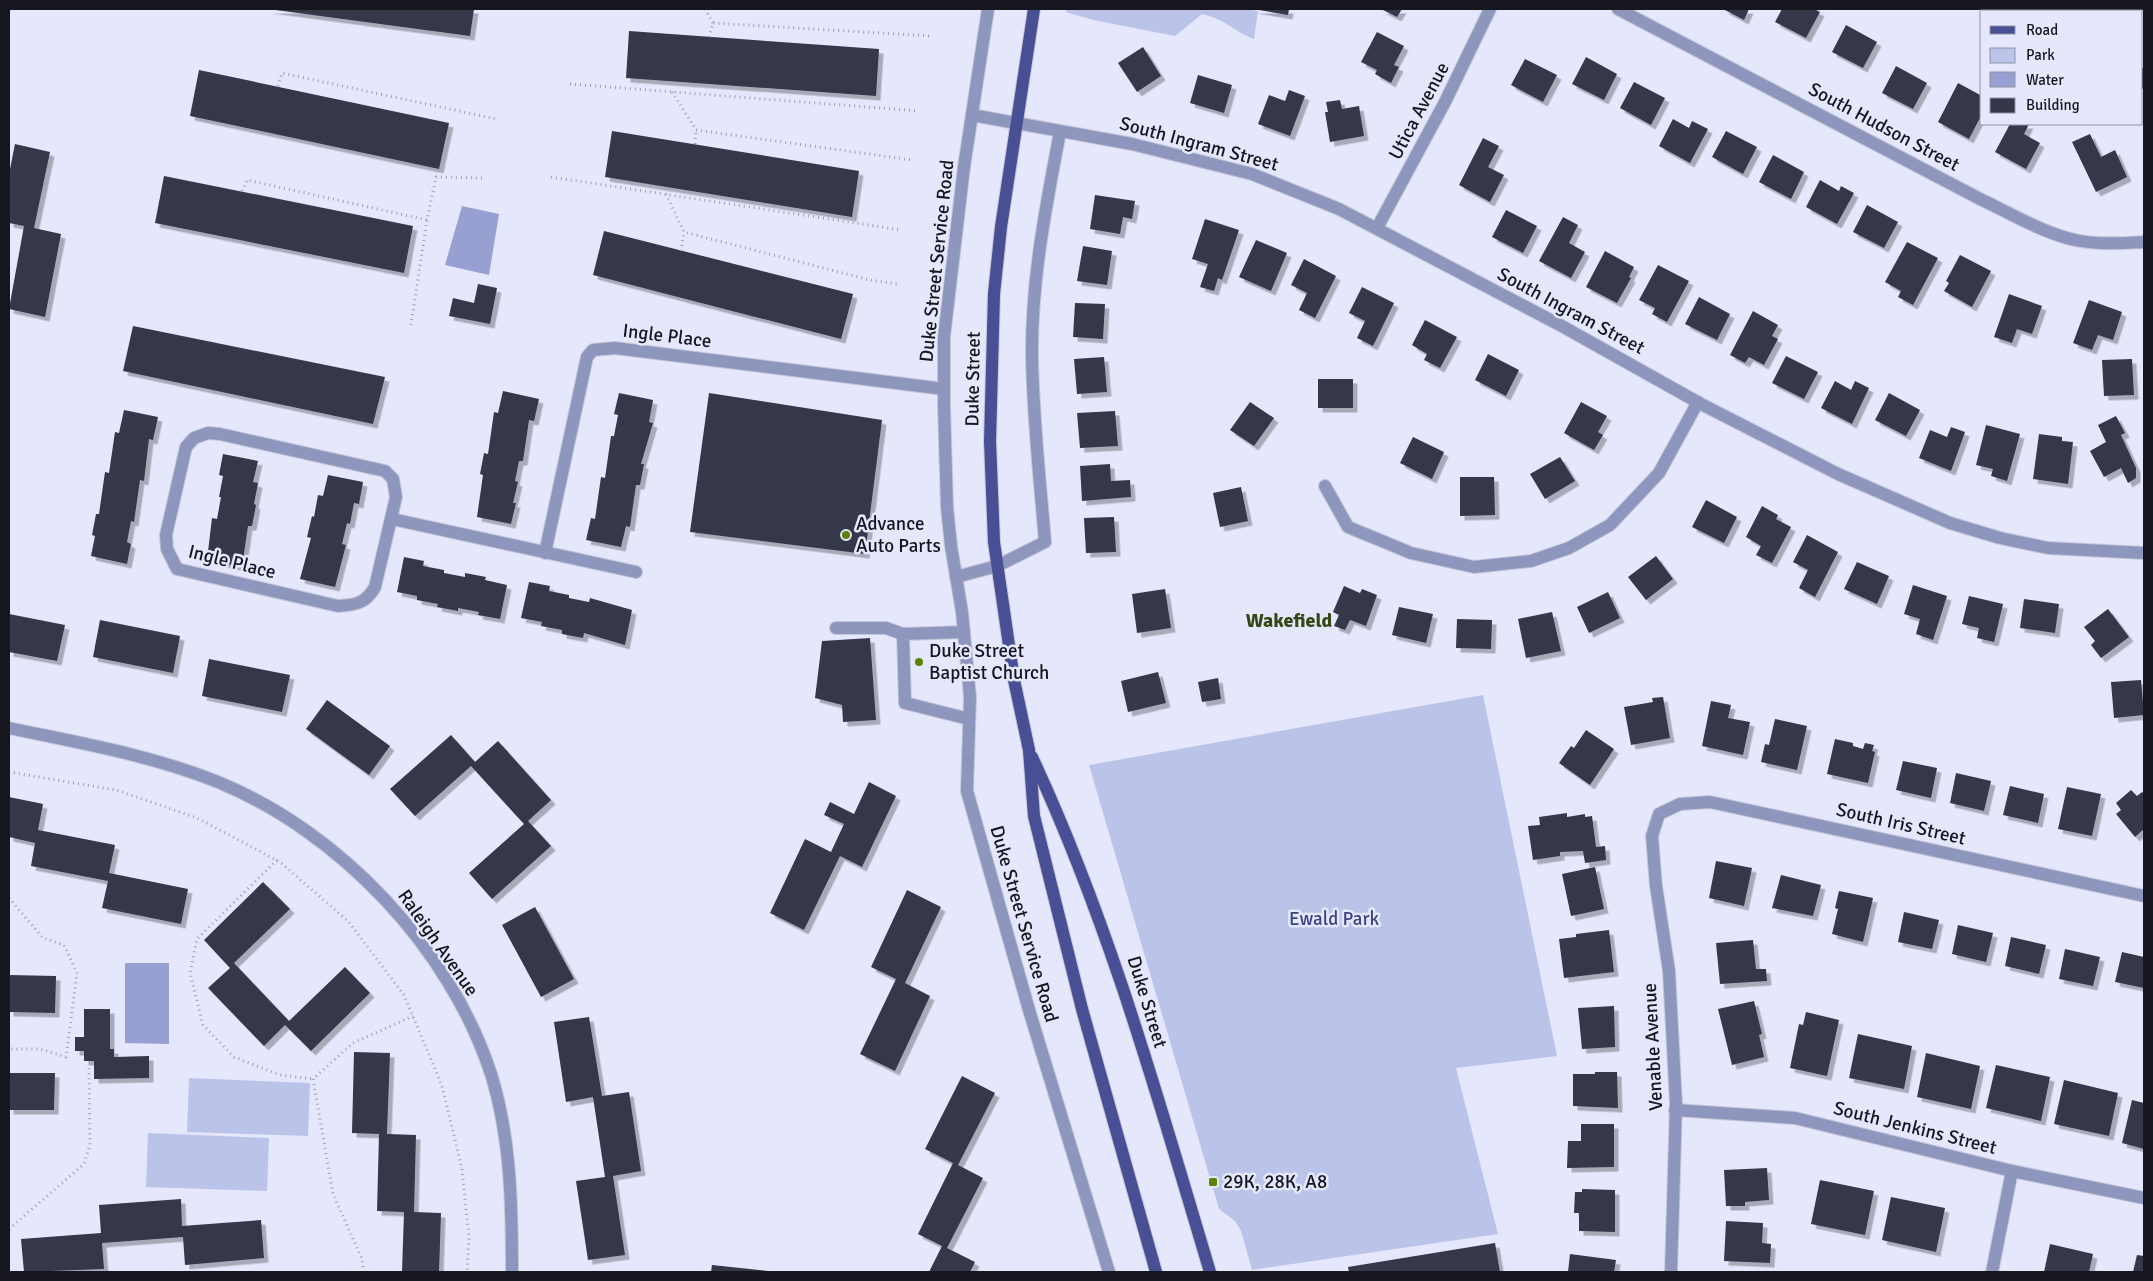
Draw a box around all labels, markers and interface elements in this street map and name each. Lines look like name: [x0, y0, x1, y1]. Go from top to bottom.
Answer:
legend: [1980, 10, 2143, 125]
text: Road: [2026, 21, 2058, 39]
text: Park: [2026, 46, 2055, 64]
street label: Utica Avenue: [1383, 58, 1455, 164]
text: Water: [2026, 71, 2064, 89]
street label: South Hudson Street: [1804, 77, 1964, 177]
text: Building: [2026, 96, 2080, 114]
street label: South Ingram Street: [1117, 111, 1281, 177]
street label: Duke Street Service Road: [914, 158, 960, 364]
street label: South Ingram Street: [1493, 262, 1649, 360]
street label: Ingle Place: [621, 319, 713, 353]
street label: Duke Street: [960, 331, 986, 427]
place label: Advance Auto Parts: [856, 512, 941, 558]
marker: Advance Auto Parts: [840, 529, 852, 541]
street label: Ingle Place: [186, 540, 278, 584]
district label: Wakefield: [1246, 608, 1333, 633]
place label: Duke Street Baptist Church: [929, 639, 1049, 685]
marker: Duke Street Baptist Church: [913, 656, 925, 668]
street label: South Iris Street: [1834, 797, 1968, 851]
street label: Duke Street Service Road: [984, 823, 1064, 1025]
street label: Raleigh Avenue: [392, 885, 484, 1001]
park label: Ewald Park: [1289, 907, 1379, 931]
street label: Duke Street: [1122, 953, 1172, 1051]
street label: Venable Avenue: [1638, 982, 1668, 1112]
street label: South Jenkins Street: [1831, 1096, 1999, 1160]
place label: 29K, 28K, A8: [1223, 1170, 1327, 1194]
marker: 29K, 28K, A8: [1207, 1176, 1219, 1188]

